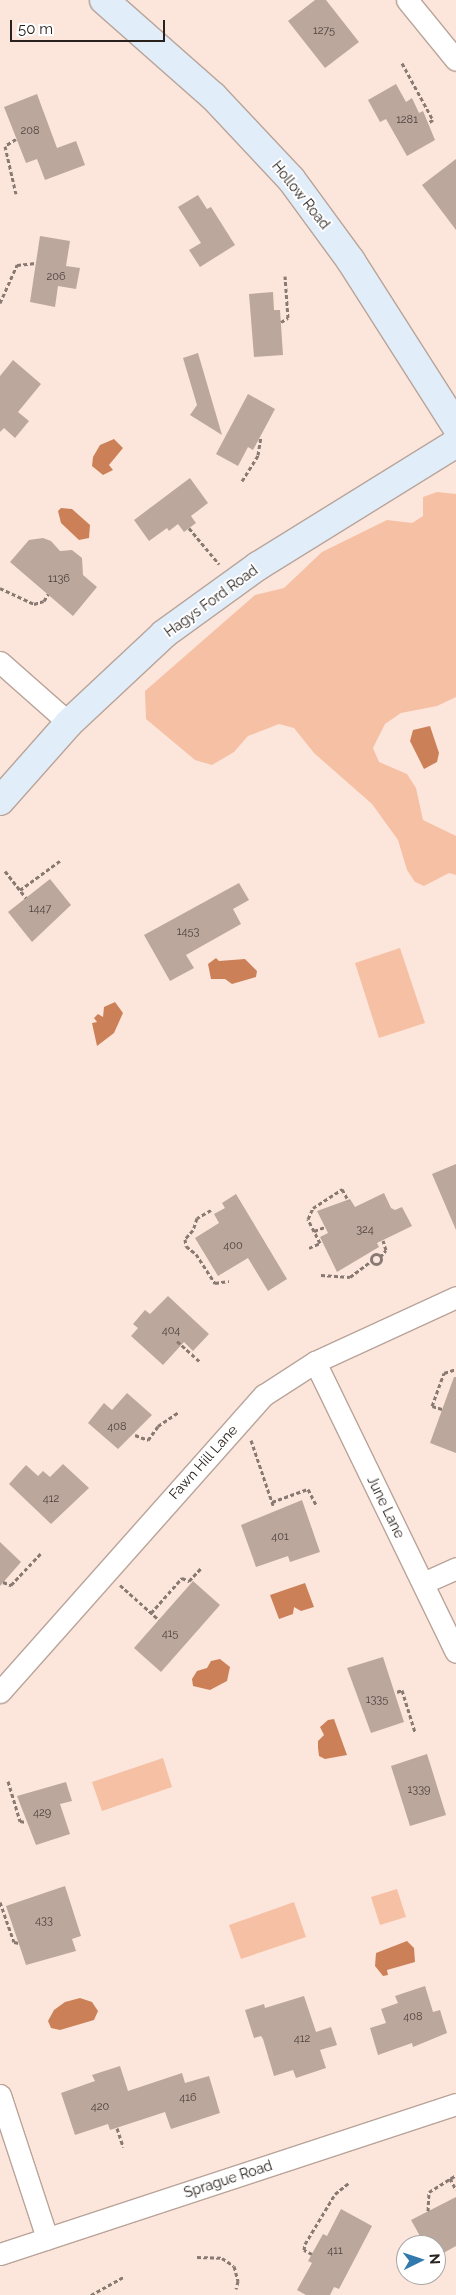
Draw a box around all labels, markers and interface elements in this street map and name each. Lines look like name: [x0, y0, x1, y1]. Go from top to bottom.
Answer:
scale bar: [12, 10, 168, 42]
text: 50 m: [18, 20, 53, 38]
house number: 1275: [313, 24, 335, 38]
house number: 1281: [396, 113, 418, 127]
house number: 208: [21, 124, 39, 138]
street label: Hollow Road: [268, 158, 334, 232]
house number: 206: [46, 270, 66, 284]
street label: Hagys Ford Road: [161, 562, 261, 640]
house number: 1136: [48, 572, 70, 586]
house number: 1447: [29, 902, 51, 916]
house number: 1453: [177, 925, 199, 939]
house number: 324: [356, 1223, 374, 1237]
house number: 400: [223, 1239, 243, 1253]
house number: 404: [162, 1324, 180, 1338]
house number: 408: [107, 1420, 127, 1434]
street label: Fawn Hill Lane: [165, 1421, 241, 1503]
street label: June Lane: [364, 1473, 408, 1541]
house number: 412: [43, 1492, 59, 1506]
house number: 401: [271, 1530, 289, 1544]
house number: 415: [162, 1627, 178, 1641]
house number: 1335: [366, 1693, 388, 1707]
house number: 1339: [408, 1783, 430, 1797]
house number: 429: [33, 1806, 51, 1820]
house number: 433: [35, 1914, 53, 1928]
house number: 408: [403, 2010, 423, 2024]
house number: 412: [294, 2032, 310, 2046]
house number: 416: [179, 2091, 197, 2105]
house number: 420: [91, 2100, 109, 2114]
street label: Sprague Road: [182, 2157, 274, 2201]
north arrow: [396, 2235, 446, 2285]
house number: 411: [327, 2244, 343, 2258]
text: N: [427, 2253, 443, 2265]

